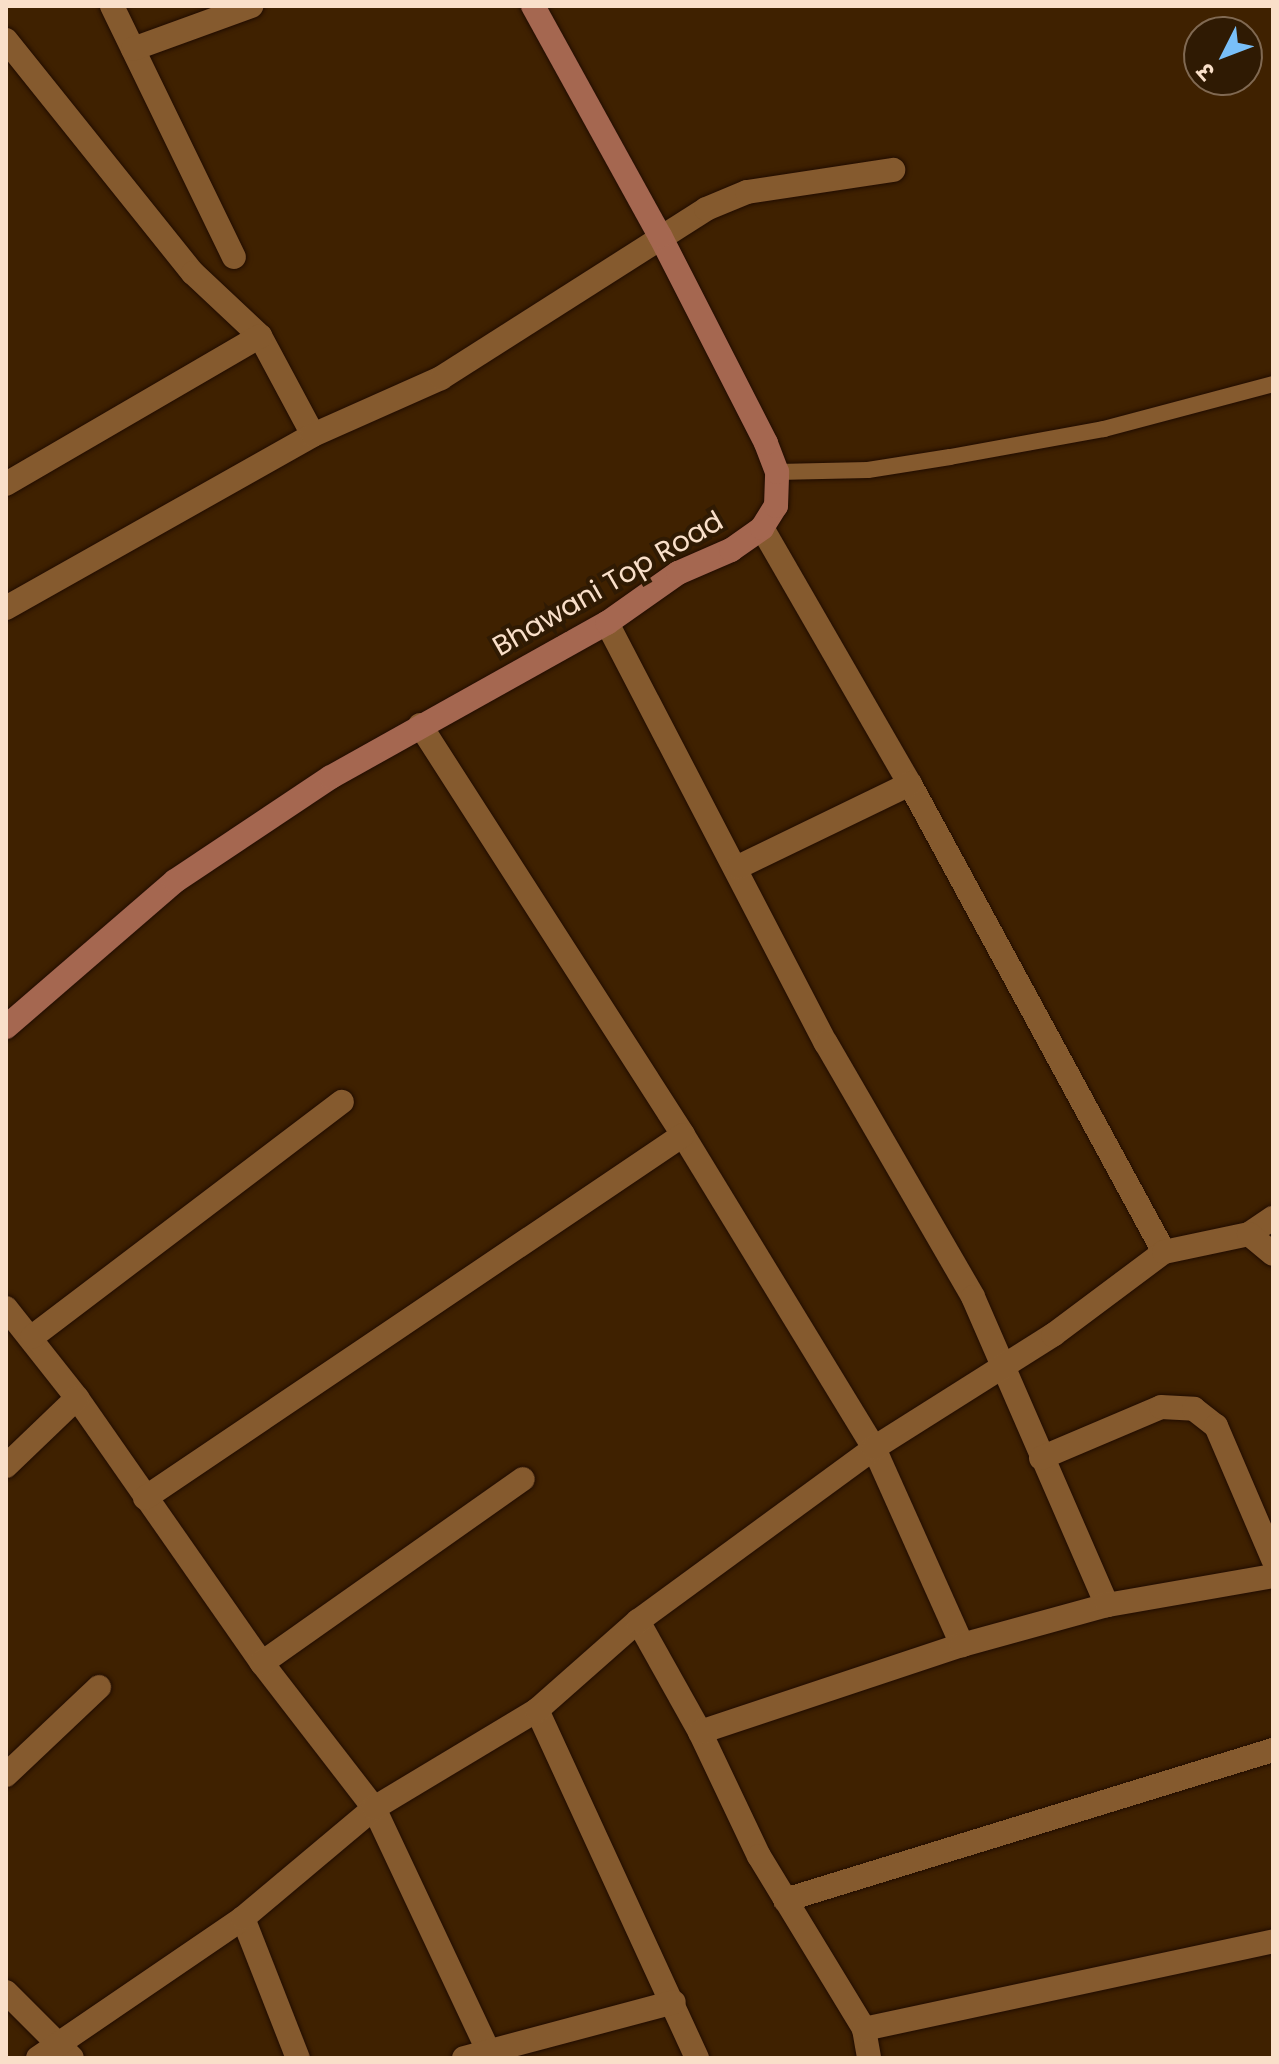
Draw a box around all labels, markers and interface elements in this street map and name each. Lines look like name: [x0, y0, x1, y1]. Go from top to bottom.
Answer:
north arrow: [1183, 16, 1263, 96]
text: उ: [1191, 56, 1222, 86]
street label: Bhawani Top Road: [487, 504, 729, 664]

